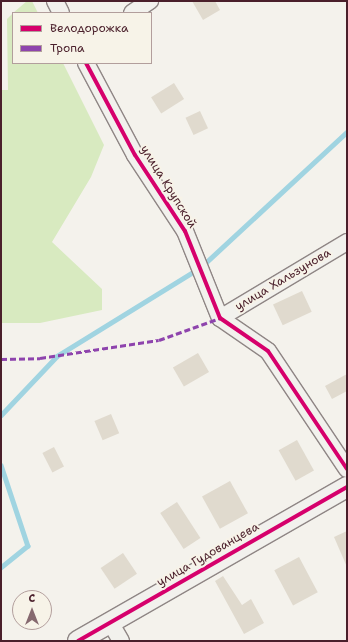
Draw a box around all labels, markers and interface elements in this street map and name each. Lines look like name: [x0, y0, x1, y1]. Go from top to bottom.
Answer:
legend: [12, 12, 152, 64]
text: Велодорожка: [50, 20, 128, 36]
text: Тропа: [50, 40, 84, 56]
street label: улица Крупской: [137, 143, 199, 231]
street label: улица Хальзунова: [233, 246, 333, 314]
street label: улица Гудованцева: [154, 520, 262, 590]
north arrow: [12, 590, 52, 630]
text: С: [29, 591, 35, 606]

